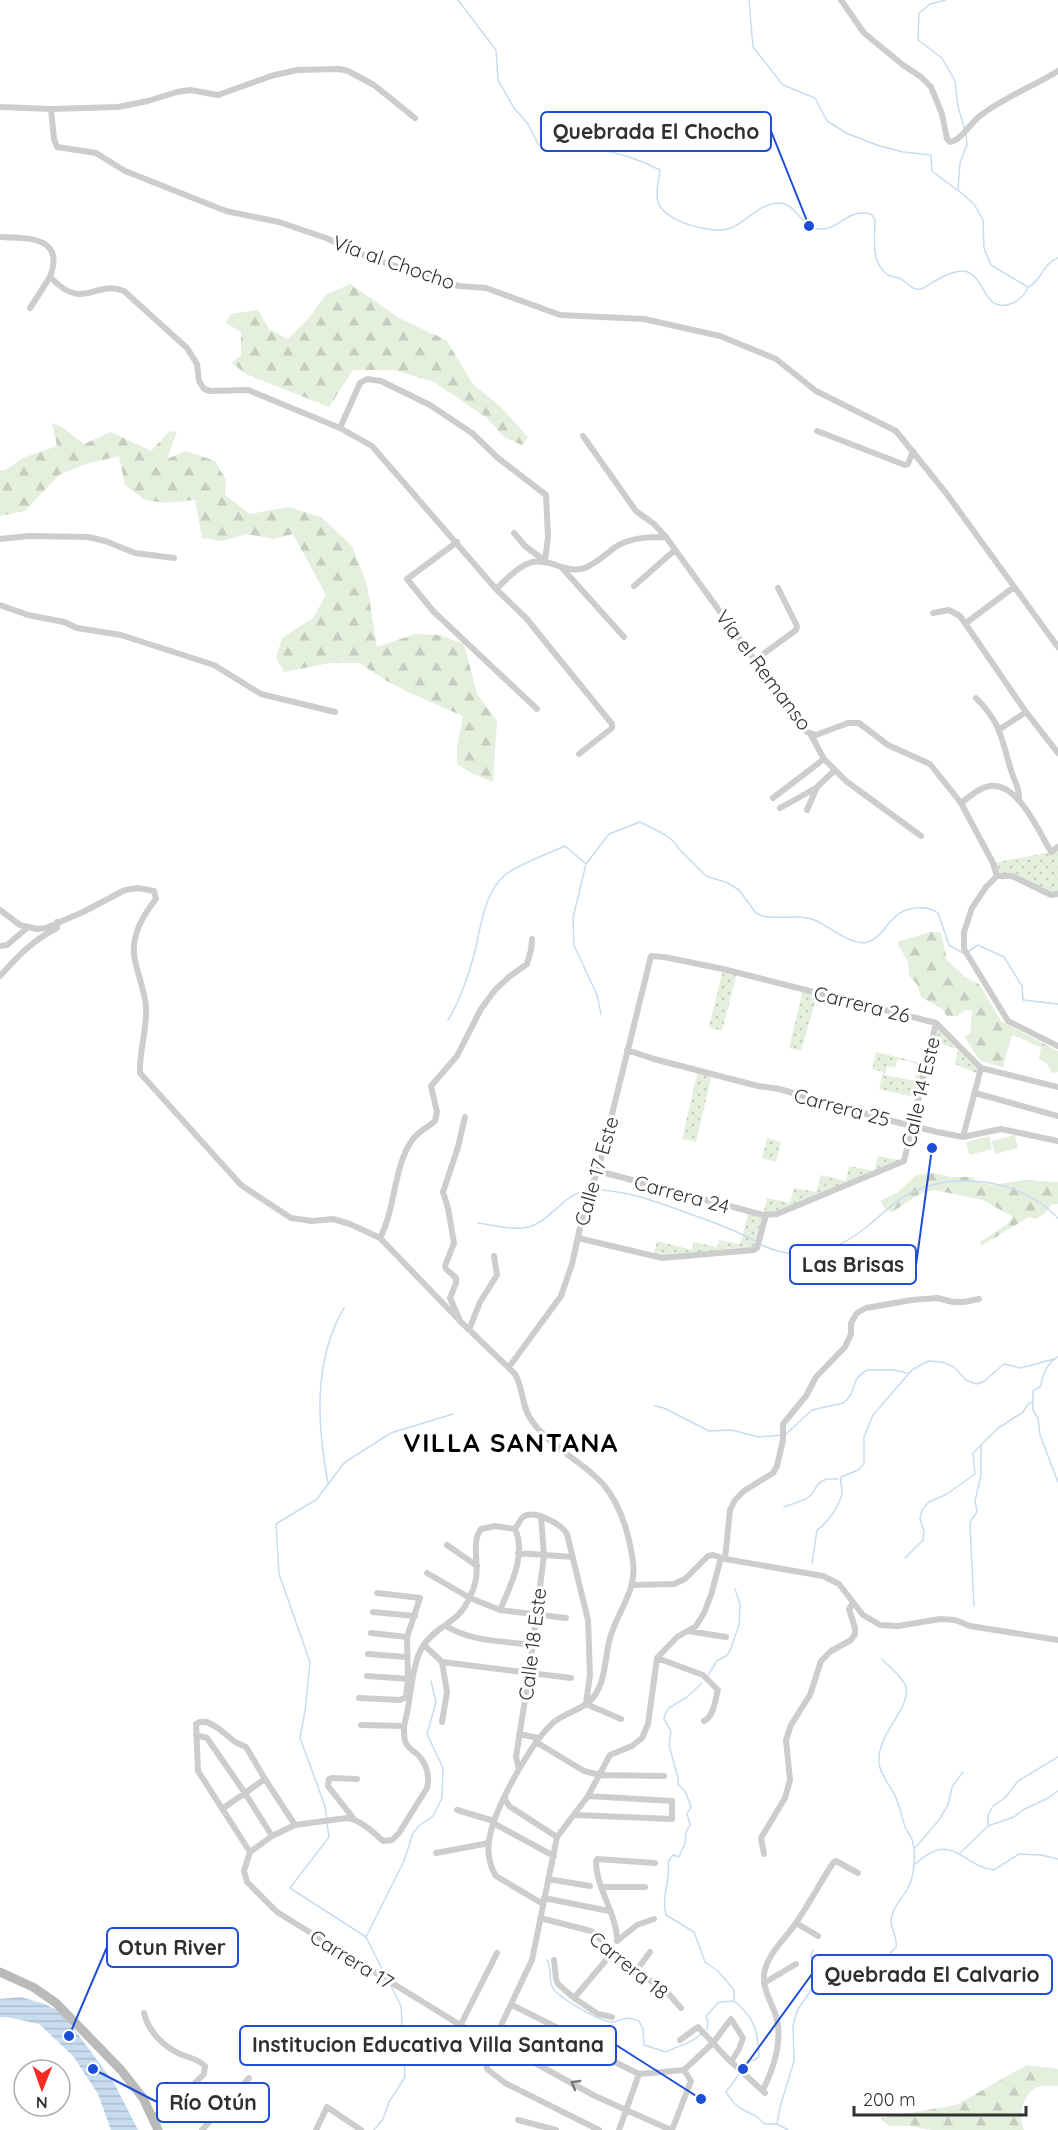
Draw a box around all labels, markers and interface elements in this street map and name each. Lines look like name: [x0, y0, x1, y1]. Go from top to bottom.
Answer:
callout: Quebrada El Chocho: [541, 112, 771, 151]
text: Quebrada El Chocho: [553, 118, 759, 144]
street label: Vía al Chocho: [330, 229, 458, 295]
street label: Vía el Remanso: [711, 605, 817, 735]
street label: Carrera 26: [811, 980, 913, 1028]
street label: Calle 14 Este: [895, 1034, 945, 1150]
street label: Carrera 25: [791, 1082, 893, 1132]
street label: Calle 17 Este: [568, 1113, 624, 1229]
street label: Carrera 24: [632, 1169, 732, 1219]
callout: Las Brisas: [790, 1245, 916, 1284]
text: Las Brisas: [802, 1251, 904, 1277]
district label: VILLA SANTANA: [403, 1426, 619, 1459]
street label: Calle 18 Este: [513, 1586, 551, 1702]
street label: Carrera 17: [305, 1923, 399, 1995]
street label: Carrera 18: [584, 1925, 674, 2005]
callout: Otun River: [107, 1928, 238, 1967]
text: Otun River: [118, 1934, 226, 1960]
callout: Quebrada El Calvario: [812, 1955, 1052, 1994]
text: Quebrada El Calvario: [824, 1961, 1040, 1987]
callout: Institucion Educativa Villa Santana: [240, 2026, 616, 2065]
text: Institucion Educativa Villa Santana: [252, 2031, 604, 2057]
north arrow: [12, 2058, 72, 2118]
scale bar: [854, 2079, 1026, 2117]
one-way arrow: [571, 2080, 581, 2091]
callout: Río Otún: [157, 2083, 269, 2122]
text: 200 m: [863, 2088, 916, 2111]
text: Río Otún: [169, 2089, 257, 2115]
text: N: [36, 2093, 48, 2113]

